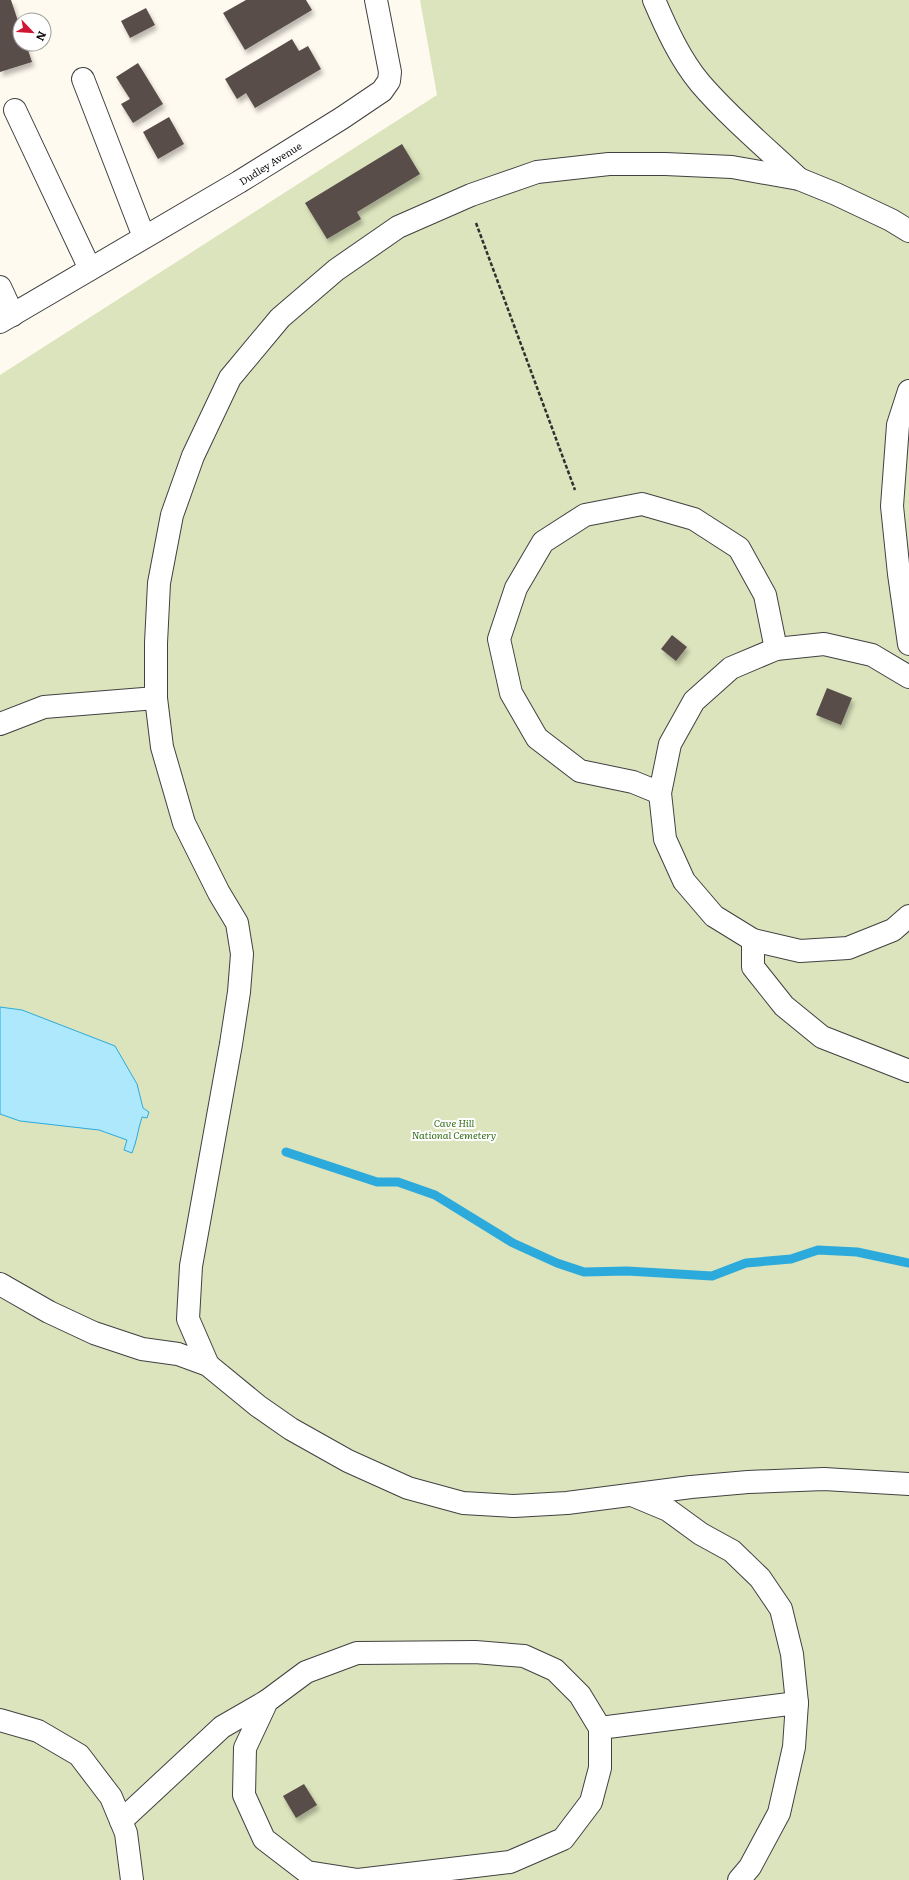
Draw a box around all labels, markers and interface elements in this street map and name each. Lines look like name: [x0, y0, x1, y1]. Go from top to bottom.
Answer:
north arrow: [12, 12, 52, 52]
text: N: [33, 29, 51, 44]
street label: Dudley Avenue: [236, 138, 304, 188]
park label: Cave Hill National Cemetery: [412, 1115, 496, 1142]

